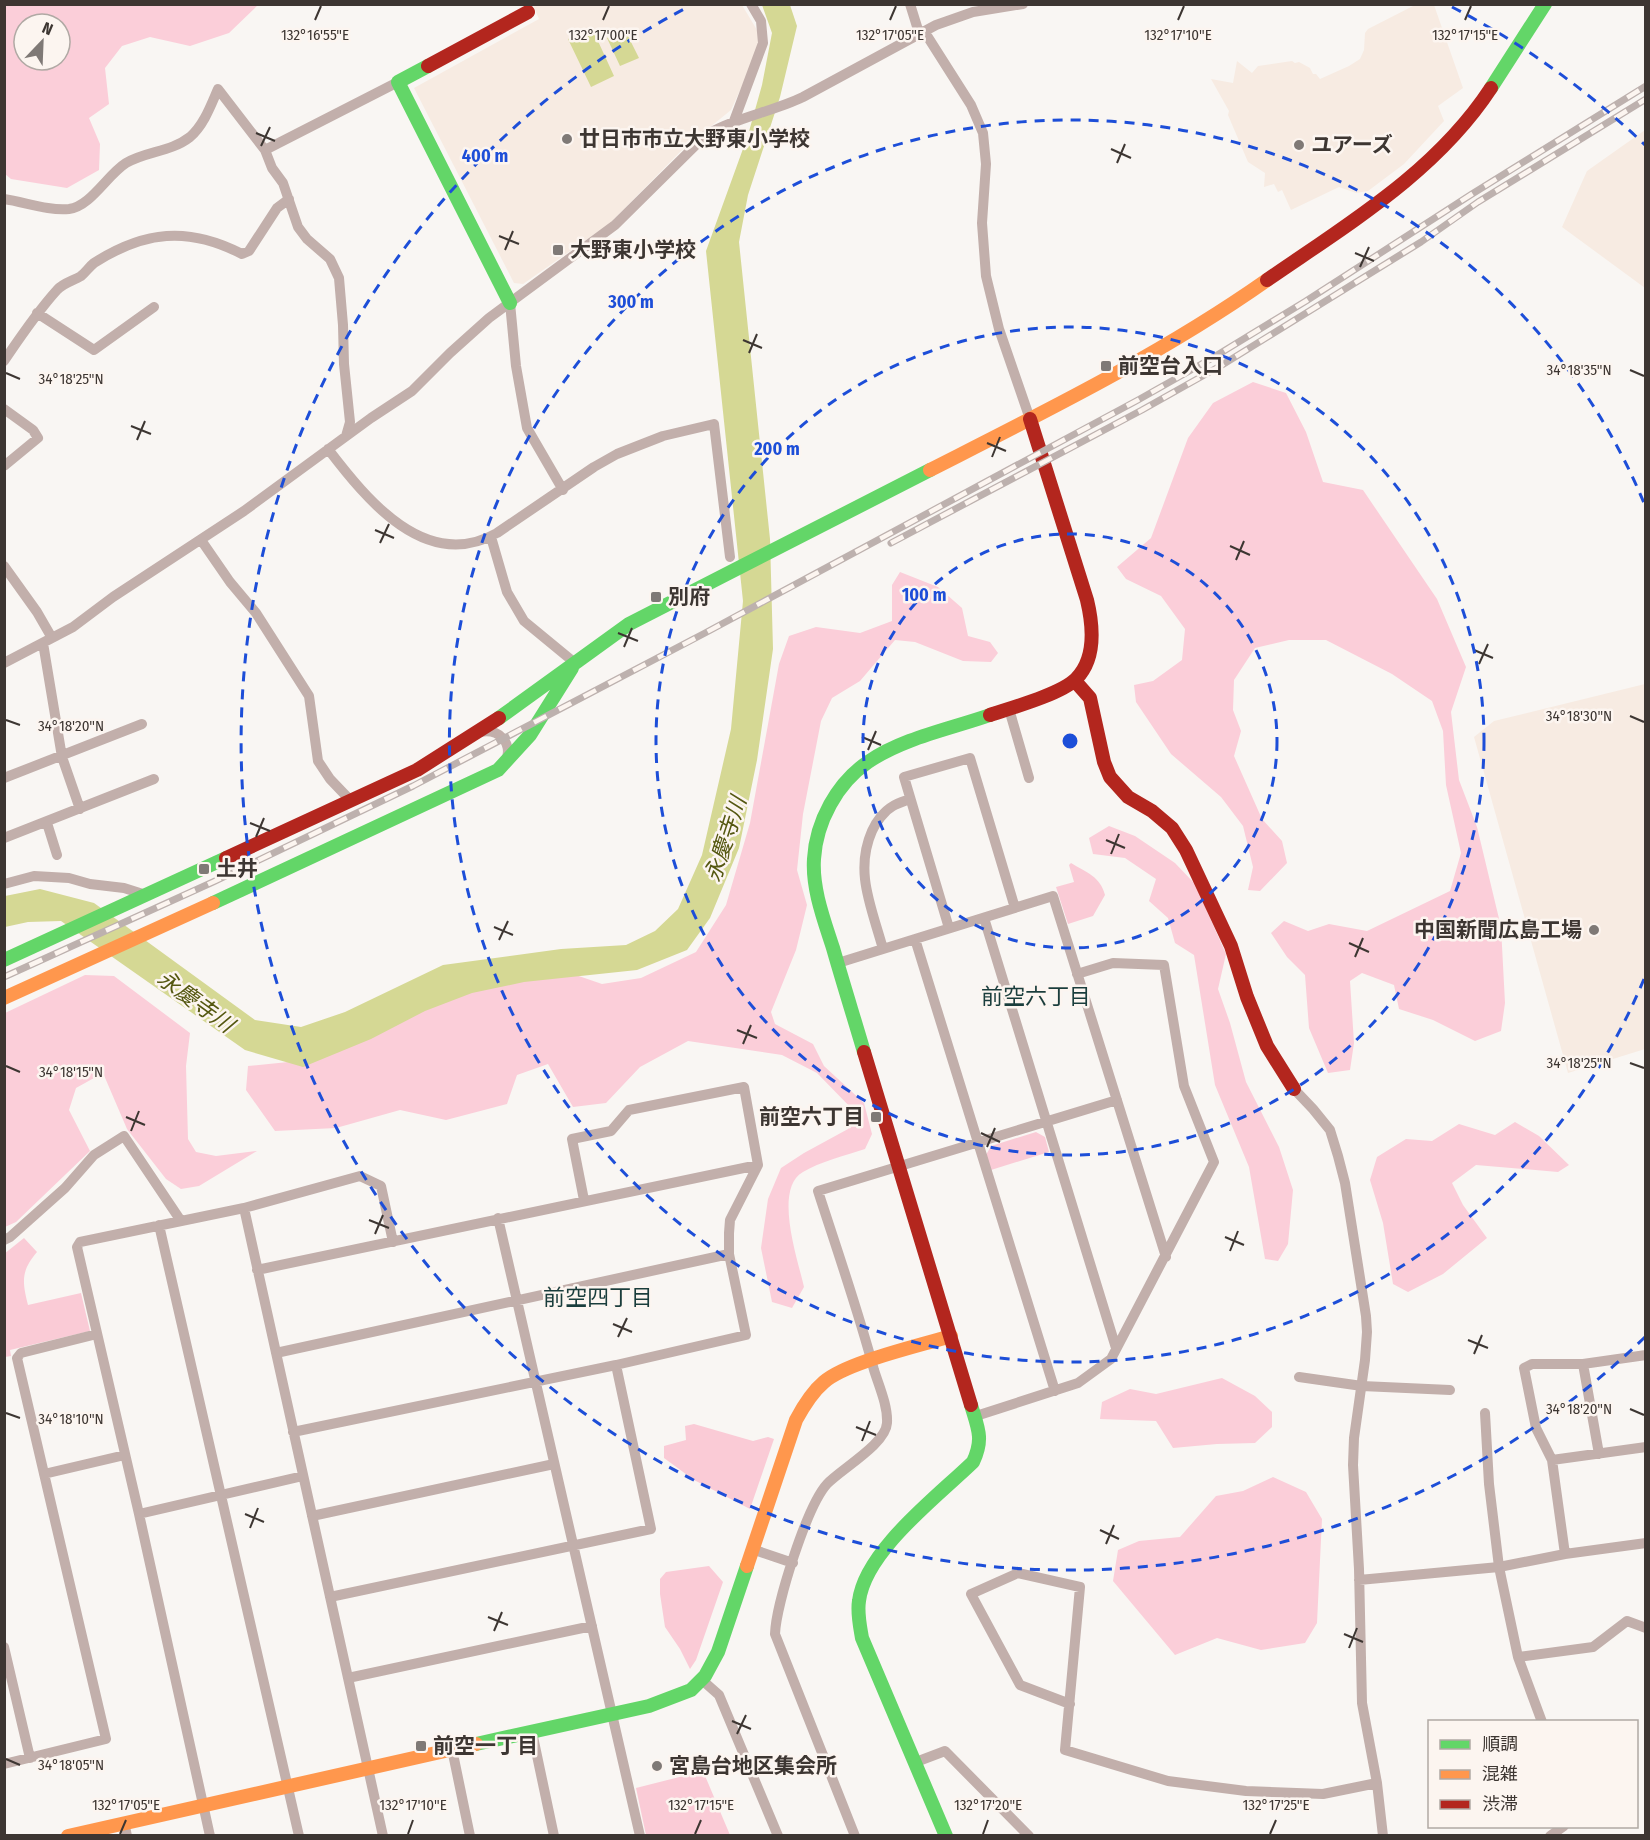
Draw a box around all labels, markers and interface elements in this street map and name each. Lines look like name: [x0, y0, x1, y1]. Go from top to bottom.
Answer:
north arrow: [12, 12, 72, 72]
text: N: [40, 18, 56, 39]
text: 132°16'55"E: [281, 26, 349, 44]
text: 132°17'00"E: [568, 26, 638, 44]
text: 132°17'05"E: [856, 26, 924, 44]
text: 132°17'10"E: [1144, 26, 1212, 44]
text: 132°17'15"E: [1432, 26, 1498, 44]
place label: 廿日市市立大野東小学校: [579, 126, 810, 152]
marker: 廿日市市立大野東小学校: [560, 132, 574, 146]
place label: ユアーズ: [1311, 132, 1393, 158]
marker: ユアーズ: [1292, 138, 1306, 152]
text: 400 m: [462, 145, 508, 167]
place label: 大野東小学校: [570, 237, 696, 263]
marker: 大野東小学校: [551, 243, 565, 257]
text: 300 m: [607, 291, 654, 313]
place label: 前空台入口: [1118, 353, 1223, 379]
marker: 前空台入口: [1099, 359, 1113, 373]
text: 34°18'35"N: [1546, 361, 1612, 379]
text: 34°18'25"N: [39, 370, 103, 388]
text: 200 m: [753, 438, 800, 460]
place label: 別府: [668, 584, 710, 610]
text: 100 m: [902, 584, 946, 606]
marker: 別府: [649, 590, 663, 604]
text: 34°18'30"N: [1546, 707, 1612, 725]
text: 34°18'20"N: [38, 717, 104, 735]
centre of rings: [1060, 731, 1080, 751]
water label: 永慶寺川: [699, 791, 753, 885]
place label: 土井: [216, 856, 258, 882]
marker: 土井: [197, 862, 211, 876]
place label: 中国新聞広島工場: [1414, 917, 1582, 943]
marker: 中国新聞広島工場: [1587, 923, 1601, 937]
water label: 永慶寺川: [152, 965, 241, 1039]
district label: 前空六丁目: [981, 983, 1091, 1010]
text: 34°18'25"N: [1547, 1054, 1611, 1072]
text: 34°18'15"N: [39, 1063, 103, 1081]
place label: 前空六丁目: [759, 1104, 864, 1130]
marker: 前空六丁目: [869, 1110, 883, 1124]
district label: 前空四丁目: [543, 1284, 653, 1311]
text: 34°18'20"N: [1546, 1400, 1612, 1418]
text: 34°18'10"N: [38, 1410, 104, 1428]
legend: [1428, 1720, 1638, 1828]
place label: 前空一丁目: [433, 1733, 538, 1759]
text: 順調: [1482, 1733, 1518, 1755]
marker: 前空一丁目: [414, 1739, 428, 1753]
place label: 宮島台地区集会所: [669, 1753, 837, 1779]
text: 34°18'05"N: [38, 1756, 104, 1774]
marker: 宮島台地区集会所: [650, 1759, 664, 1773]
text: 混雑: [1482, 1763, 1518, 1785]
text: 渋滞: [1482, 1793, 1518, 1815]
text: 132°17'05"E: [92, 1796, 160, 1814]
text: 132°17'10"E: [379, 1796, 447, 1814]
text: 132°17'15"E: [668, 1796, 734, 1814]
text: 132°17'20"E: [954, 1796, 1022, 1814]
text: 132°17'25"E: [1243, 1796, 1310, 1814]

